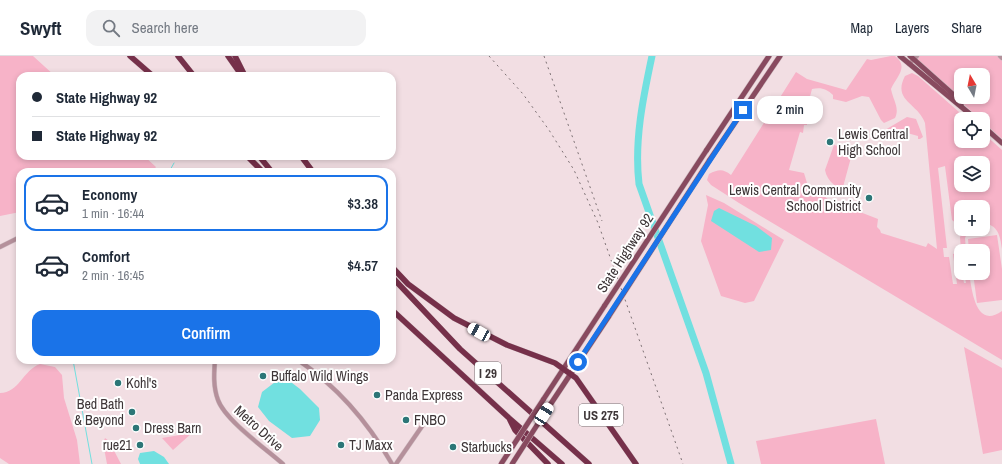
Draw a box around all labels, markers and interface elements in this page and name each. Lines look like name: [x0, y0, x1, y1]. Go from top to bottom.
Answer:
search box: [86, 10, 366, 46]
text: Swyft: [20, 15, 62, 41]
icon: search: [100, 17, 122, 39]
text: Search here: [132, 17, 199, 38]
text: Map: [851, 19, 873, 37]
text: Layers: [895, 19, 929, 37]
text: Share: [951, 19, 982, 37]
north arrow: [954, 68, 990, 104]
map controls: [954, 68, 990, 280]
text: State Highway 92: [56, 87, 157, 108]
callout: 2 min: [757, 96, 823, 124]
route end: [734, 101, 752, 119]
text: 2 min: [776, 101, 804, 118]
button: locate: [954, 112, 990, 148]
text: State Highway 92: [56, 125, 157, 146]
place label: Lewis Central High School: [838, 125, 908, 159]
marker: Lewis Central High School: [825, 137, 835, 147]
button: layers: [954, 156, 990, 192]
place label: Lewis Central Community School District: [729, 181, 861, 215]
text: Economy: [82, 184, 137, 205]
icon: car: [34, 185, 70, 221]
text: $3.38: [347, 193, 378, 214]
marker: Lewis Central Community School District: [864, 193, 874, 203]
button: +: [954, 200, 990, 236]
text: 1 min · 16:44: [82, 205, 144, 222]
street label: State Highway 92: [593, 210, 657, 296]
button: −: [954, 244, 990, 280]
text: Comfort: [82, 246, 130, 267]
icon: car: [34, 247, 70, 283]
text: $4.57: [347, 255, 378, 276]
text: 2 min · 16:45: [82, 267, 144, 284]
button: Confirm: [32, 310, 380, 356]
car: [466, 321, 492, 343]
route start: [569, 353, 587, 371]
road number: I 29: [475, 362, 501, 384]
place label: Buffalo Wild Wings: [271, 367, 369, 385]
marker: Buffalo Wild Wings: [258, 371, 268, 381]
place label: Kohl's: [126, 374, 157, 392]
marker: Kohl's: [113, 378, 123, 388]
place label: Panda Express: [385, 386, 463, 404]
marker: Panda Express: [372, 390, 382, 400]
place label: Bed Bath & Beyond: [74, 395, 124, 429]
street label: Metro Drive: [231, 401, 287, 455]
car: [532, 401, 556, 427]
road number: US 275: [579, 404, 623, 426]
marker: Bed Bath & Beyond: [127, 407, 137, 417]
place label: FNBO: [414, 411, 446, 429]
marker: FNBO: [401, 415, 411, 425]
place label: Dress Barn: [144, 419, 201, 437]
marker: Dress Barn: [131, 423, 141, 433]
place label: rue21: [103, 436, 133, 454]
place label: TJ Maxx: [349, 436, 393, 454]
place label: Starbucks: [461, 438, 512, 456]
marker: rue21: [135, 440, 145, 450]
marker: TJ Maxx: [336, 440, 346, 450]
marker: Starbucks: [448, 442, 458, 452]

